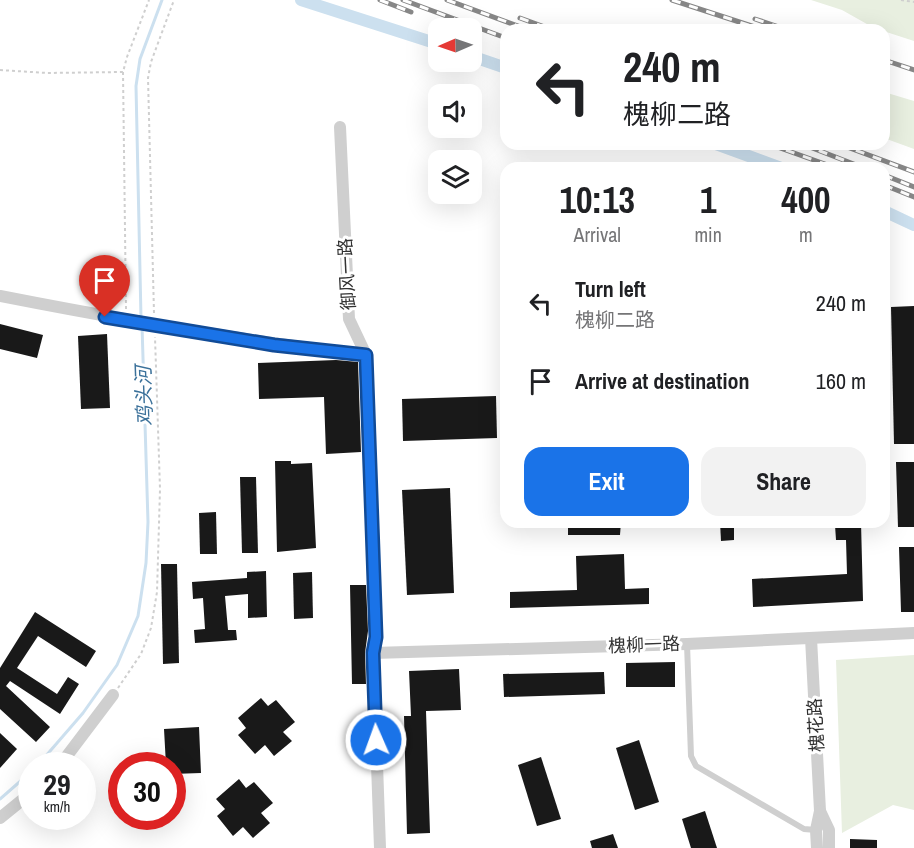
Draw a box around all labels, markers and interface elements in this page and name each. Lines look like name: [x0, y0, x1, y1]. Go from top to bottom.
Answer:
north arrow: [428, 18, 482, 72]
map controls: [428, 18, 482, 204]
text: 240 m: [623, 39, 721, 95]
icon: left: [524, 48, 602, 126]
button: sound: [428, 84, 482, 138]
text: 槐柳二路: [623, 96, 731, 132]
button: layers: [428, 150, 482, 204]
text: 10:13: [559, 176, 635, 224]
text: 1: [700, 176, 716, 224]
text: 400: [781, 176, 831, 224]
text: Arrival: [574, 221, 621, 248]
text: min: [694, 221, 722, 248]
text: m: [799, 221, 813, 248]
street label: 御风一路: [332, 237, 361, 311]
pin: [79, 255, 130, 317]
icon: arrive: [88, 264, 121, 297]
text: Turn left: [575, 274, 646, 304]
icon: left: [524, 287, 557, 320]
text: 240 m: [816, 288, 866, 318]
text: 槐柳二路: [575, 306, 655, 333]
water label: 鸡头河: [129, 362, 158, 426]
icon: arrive: [524, 365, 557, 398]
text: Arrive at destination: [575, 366, 749, 396]
text: 160 m: [816, 366, 866, 396]
button: Exit: [524, 447, 689, 516]
button: Share: [701, 447, 866, 516]
street label: 槐柳一路: [608, 631, 680, 658]
street label: 槐花路: [802, 697, 829, 753]
position arrow: [344, 708, 408, 772]
speed limit sign: 30: [108, 752, 186, 830]
text: 29: [43, 764, 71, 804]
text: km/h: [44, 796, 70, 817]

